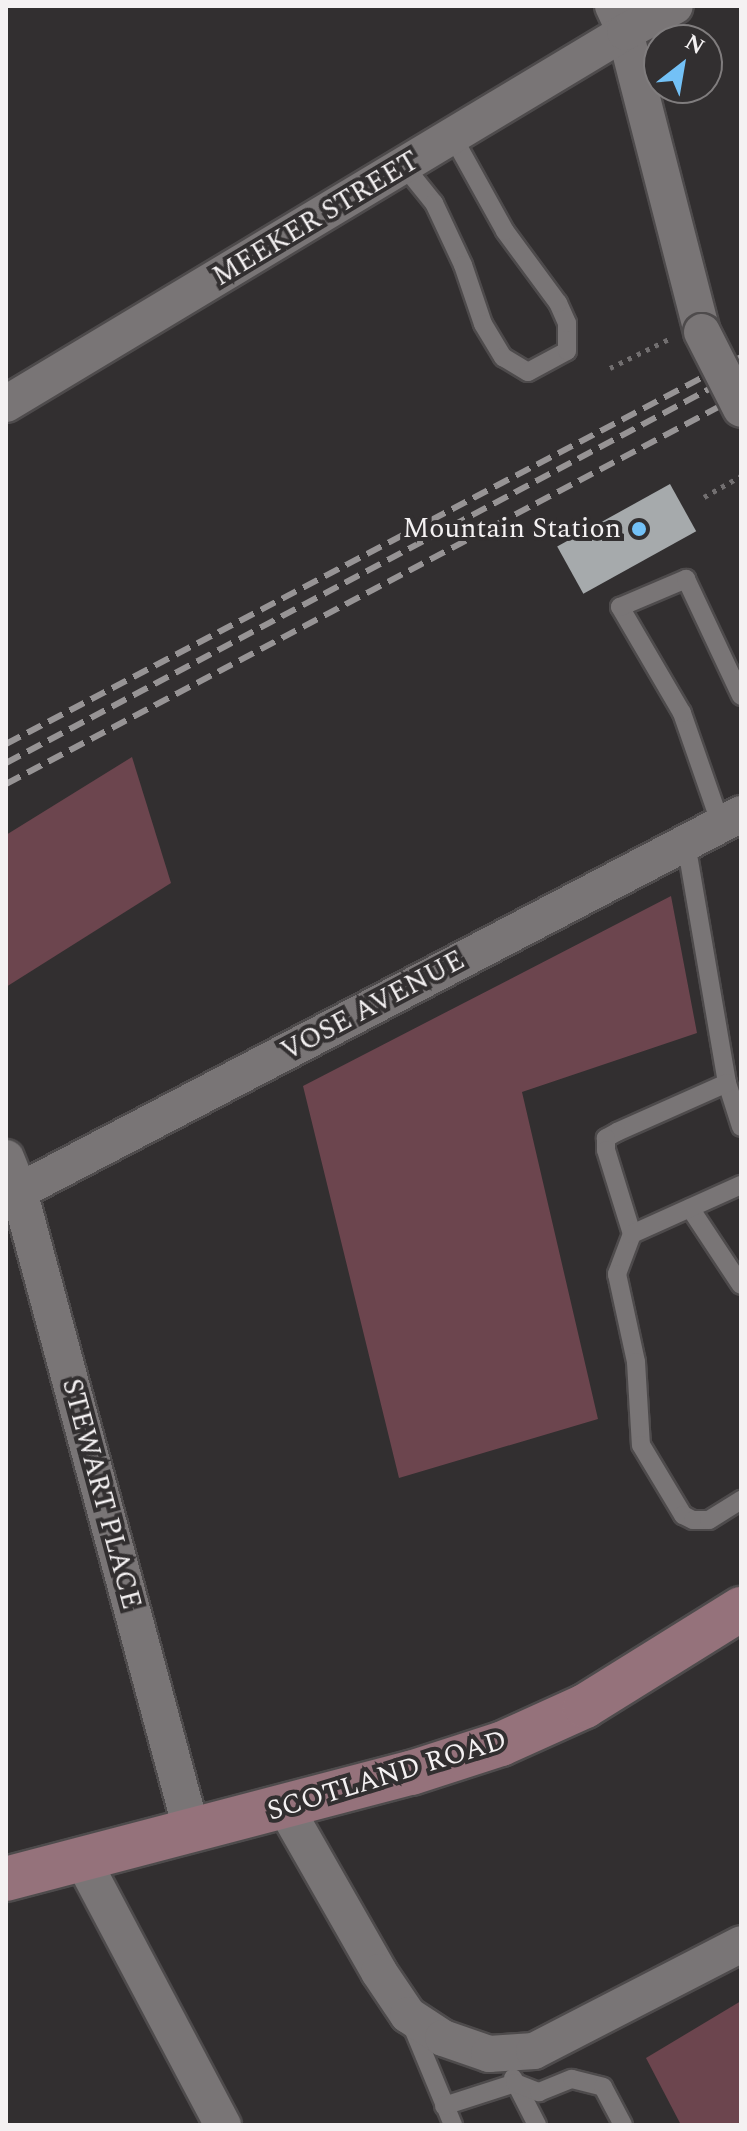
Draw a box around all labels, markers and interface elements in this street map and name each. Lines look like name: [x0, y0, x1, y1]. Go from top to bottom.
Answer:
north arrow: [643, 24, 723, 104]
text: N: [678, 26, 711, 63]
street label: MEEKER STREET: [207, 144, 425, 294]
place label: Mountain Station: [403, 512, 621, 546]
marker: Mountain Station: [628, 518, 650, 540]
street label: VOSE AVENUE: [275, 944, 471, 1068]
street label: STEWART PLACE: [54, 1375, 148, 1613]
street label: SCOTLAND ROAD: [263, 1724, 511, 1828]

